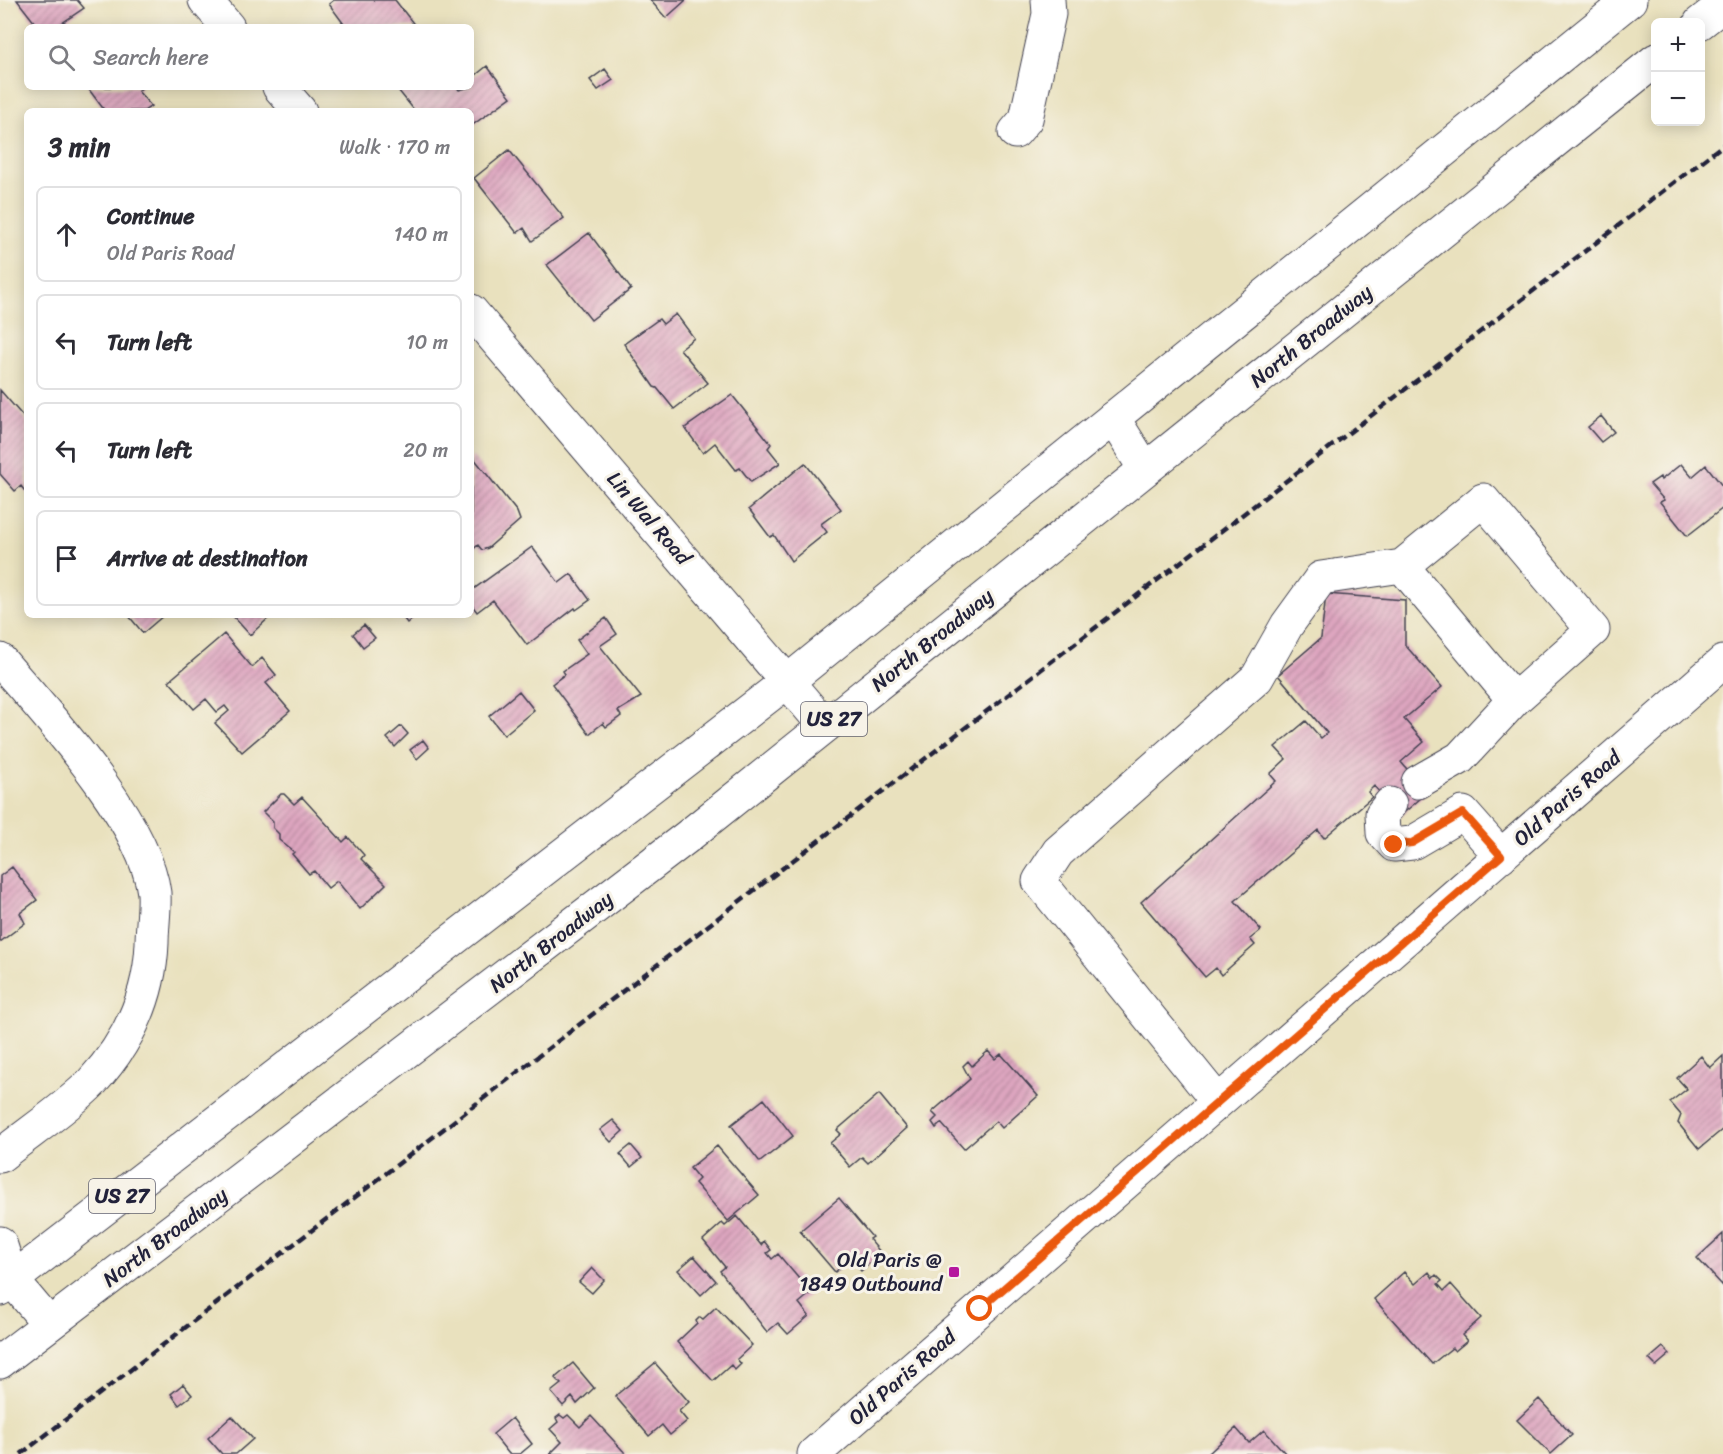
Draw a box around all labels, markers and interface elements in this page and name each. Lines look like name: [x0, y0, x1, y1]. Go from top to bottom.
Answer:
map controls: [1651, 18, 1705, 126]
button: +: [1651, 18, 1705, 72]
search box: [24, 24, 474, 90]
text: Search here: [93, 38, 209, 77]
icon: search: [45, 41, 78, 74]
button: −: [1651, 72, 1705, 126]
text: 3 min: [48, 124, 110, 170]
text: Walk · 170 m: [339, 130, 450, 165]
text: Continue: [107, 197, 195, 236]
text: 140 m: [394, 217, 448, 252]
icon: ahead: [50, 218, 83, 251]
text: Old Paris Road: [107, 236, 234, 271]
street label: North Broadway: [1241, 274, 1381, 398]
text: Turn left: [107, 323, 192, 362]
text: 10 m: [406, 325, 448, 360]
icon: left: [50, 326, 83, 359]
text: Turn left: [107, 431, 192, 470]
text: 20 m: [403, 433, 448, 468]
icon: left: [50, 434, 83, 467]
street label: Lin Wal Road: [597, 462, 702, 575]
text: Arrive at destination: [107, 539, 308, 578]
icon: arrive: [50, 542, 83, 575]
street label: North Broadway: [862, 578, 1002, 702]
road number: US 27: [801, 702, 867, 736]
street label: Old Paris Road: [1504, 739, 1631, 856]
route end: [1380, 831, 1406, 857]
street label: North Broadway: [480, 881, 622, 1003]
street label: North Broadway: [94, 1177, 236, 1297]
road number: US 27: [89, 1179, 155, 1213]
place label: Old Paris @ 1849 Outbound: [799, 1241, 944, 1303]
marker: Old Paris @ 1849 Outbound: [947, 1265, 961, 1279]
route start: [966, 1295, 992, 1321]
street label: Old Paris Road: [839, 1318, 966, 1435]

